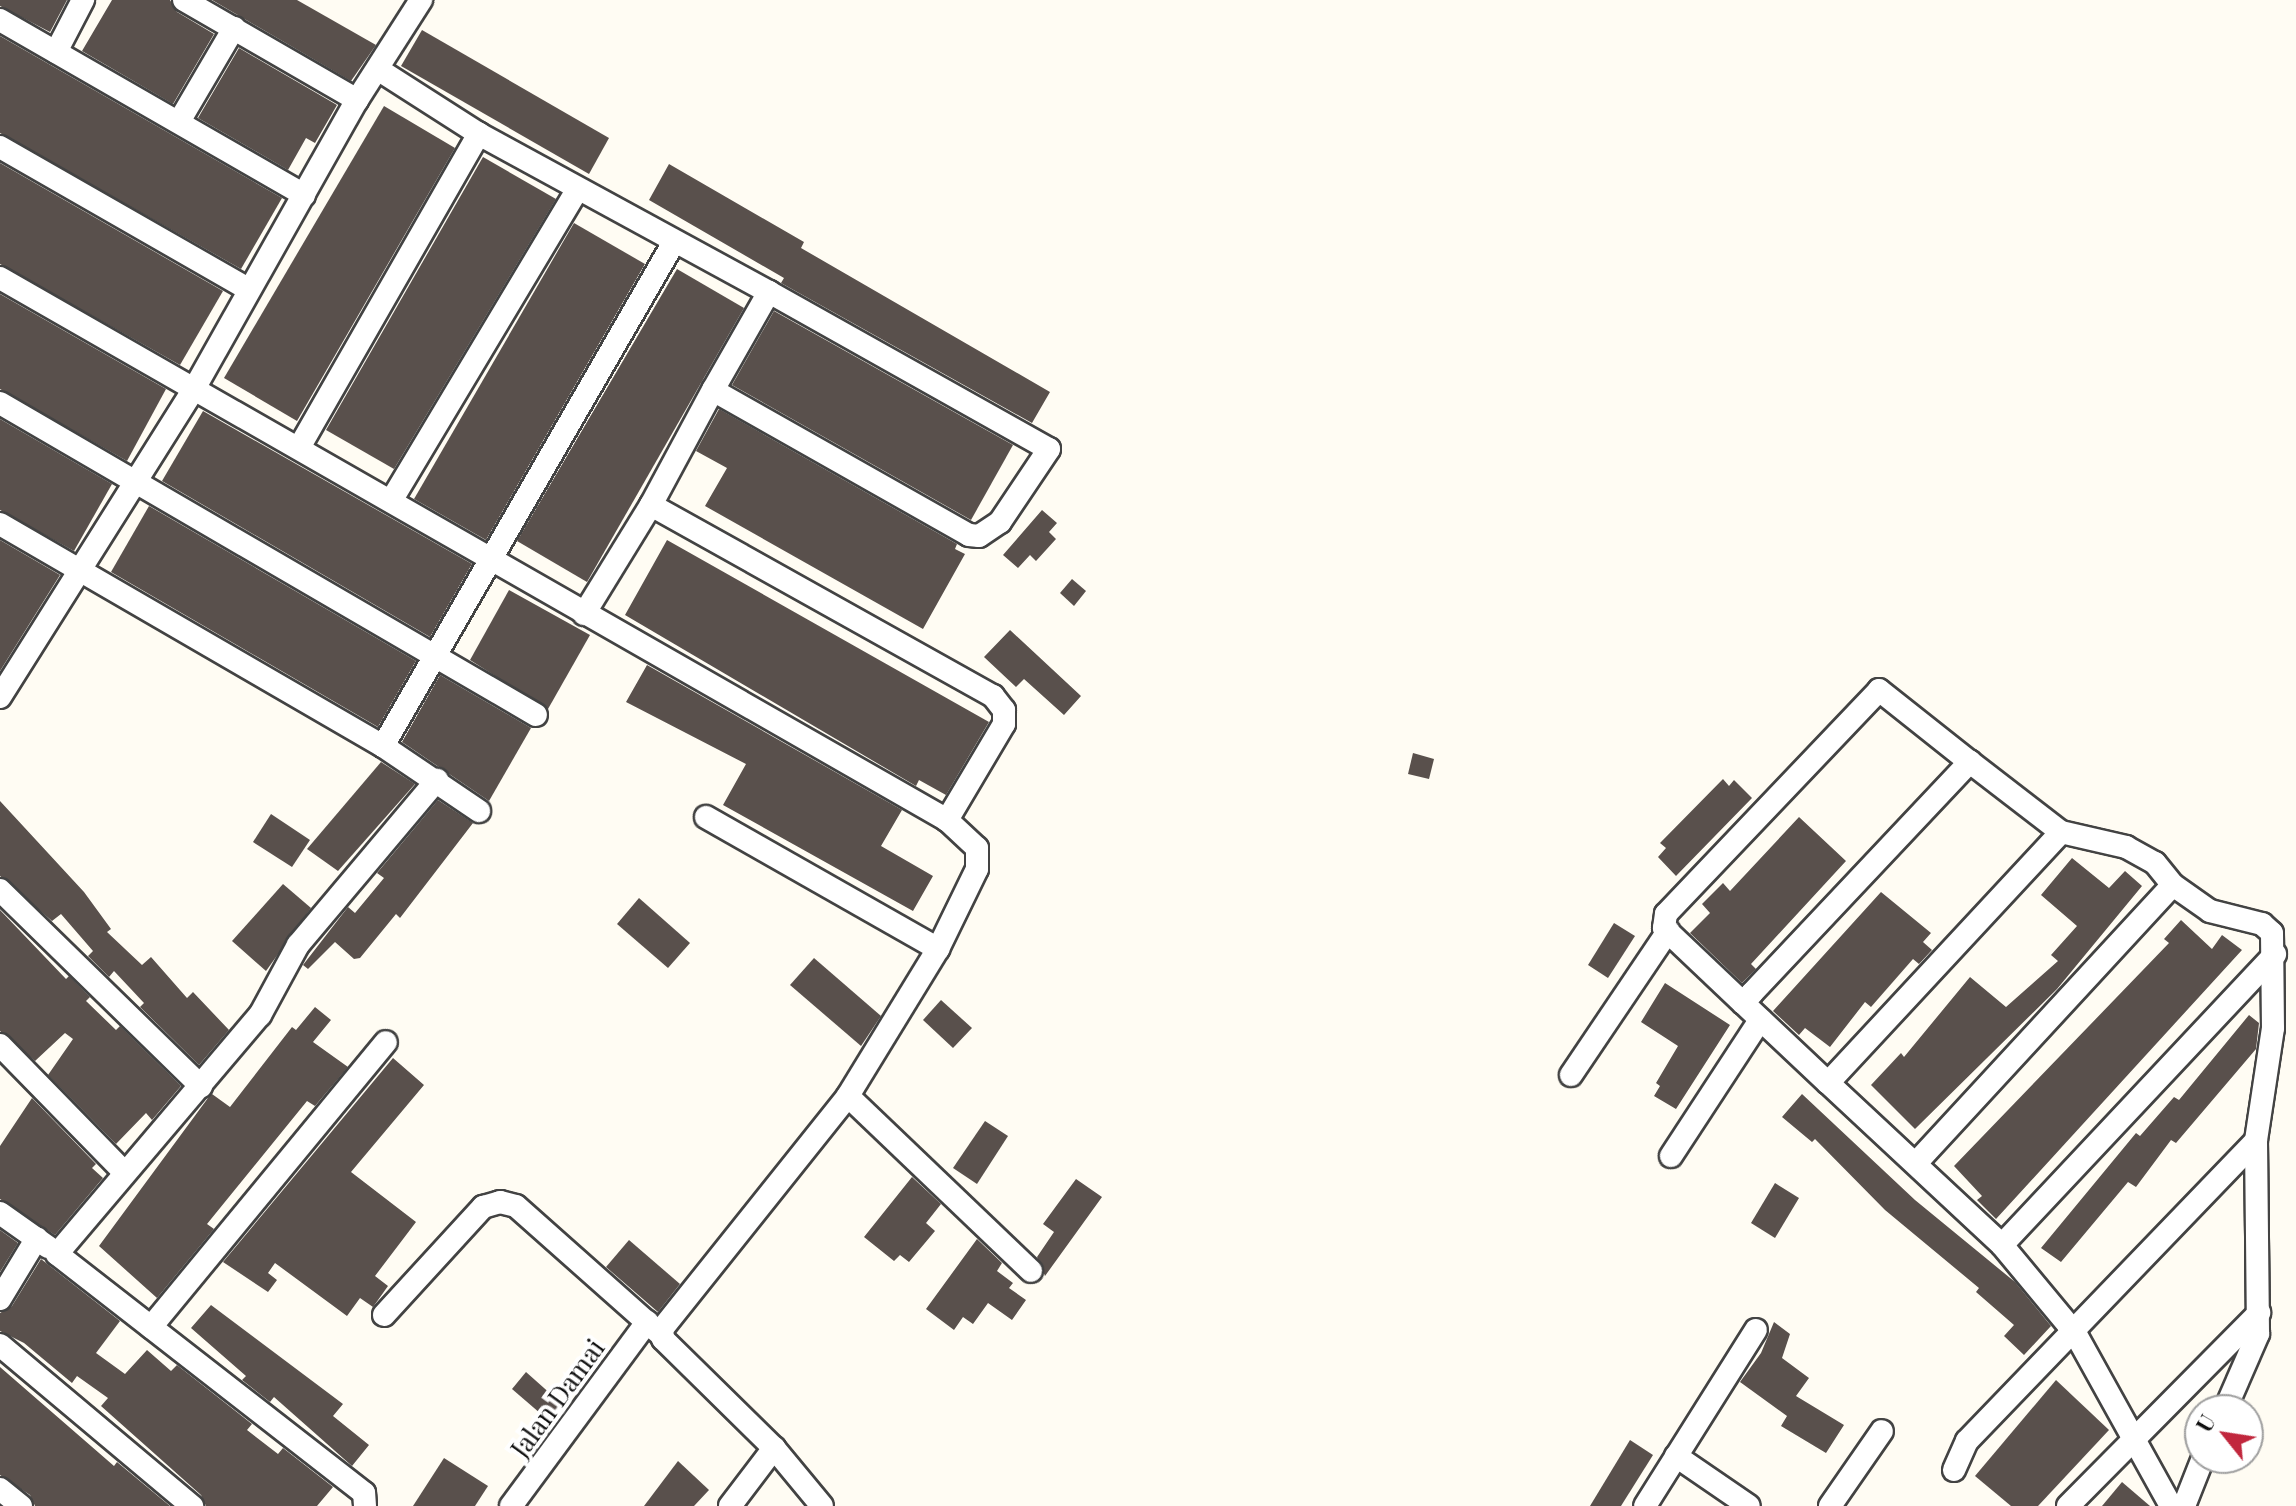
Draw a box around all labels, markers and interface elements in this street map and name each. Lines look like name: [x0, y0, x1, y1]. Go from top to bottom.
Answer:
street label: Jalan Damai: [504, 1333, 610, 1463]
north arrow: [2184, 1394, 2264, 1474]
text: U: [2188, 1409, 2222, 1437]

